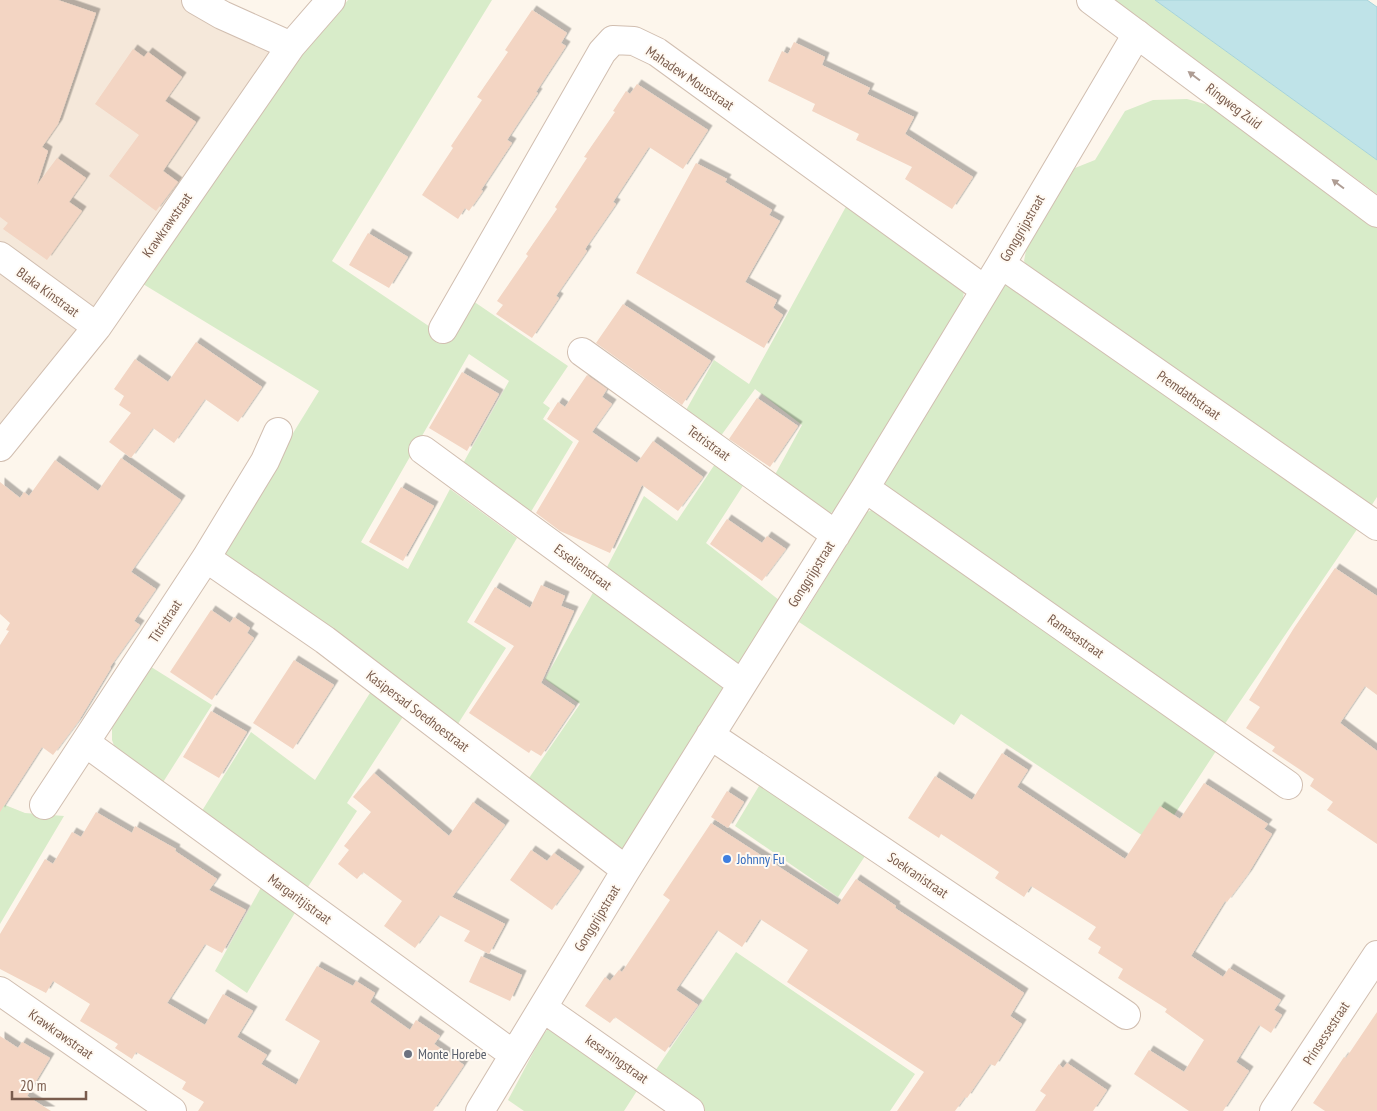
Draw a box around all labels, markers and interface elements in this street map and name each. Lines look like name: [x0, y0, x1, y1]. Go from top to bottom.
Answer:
street label: Mahadew Mousstraat: [643, 42, 738, 114]
one-way arrow: [1187, 71, 1201, 81]
street label: Ringweg Zuid: [1202, 79, 1266, 133]
one-way arrow: [1331, 179, 1345, 189]
street label: Krawkrawstraat: [138, 189, 196, 261]
street label: Gonggrijpstraat: [996, 191, 1049, 265]
street label: Blaka Kinstraat: [13, 263, 83, 321]
street label: Premdathstraat: [1154, 366, 1225, 424]
street label: Tetristraat: [684, 421, 734, 465]
street label: Gonggrijpstraat: [784, 537, 838, 610]
street label: Esselienstraat: [551, 540, 615, 594]
street label: Titristraat: [145, 596, 186, 646]
street label: Ramasastraat: [1044, 610, 1108, 662]
street label: Kasipersad Soedhoestraat: [363, 666, 473, 756]
street label: Soekranistraat: [884, 848, 952, 902]
place label: Johnny Fu: [736, 850, 785, 868]
marker: Johnny Fu: [721, 853, 733, 865]
street label: Margaritjistraat: [265, 870, 335, 928]
street label: Gonggrijpstraat: [570, 881, 624, 955]
street label: Prinsessestraat: [1299, 998, 1353, 1068]
street label: Krawkrawstraat: [25, 1005, 97, 1063]
street label: kesarsingstraat: [582, 1031, 652, 1087]
place label: Monte Horebe: [418, 1045, 487, 1063]
marker: Monte Horebe: [402, 1048, 414, 1060]
scale bar: [12, 1068, 86, 1100]
text: 20 m: [20, 1076, 46, 1095]

